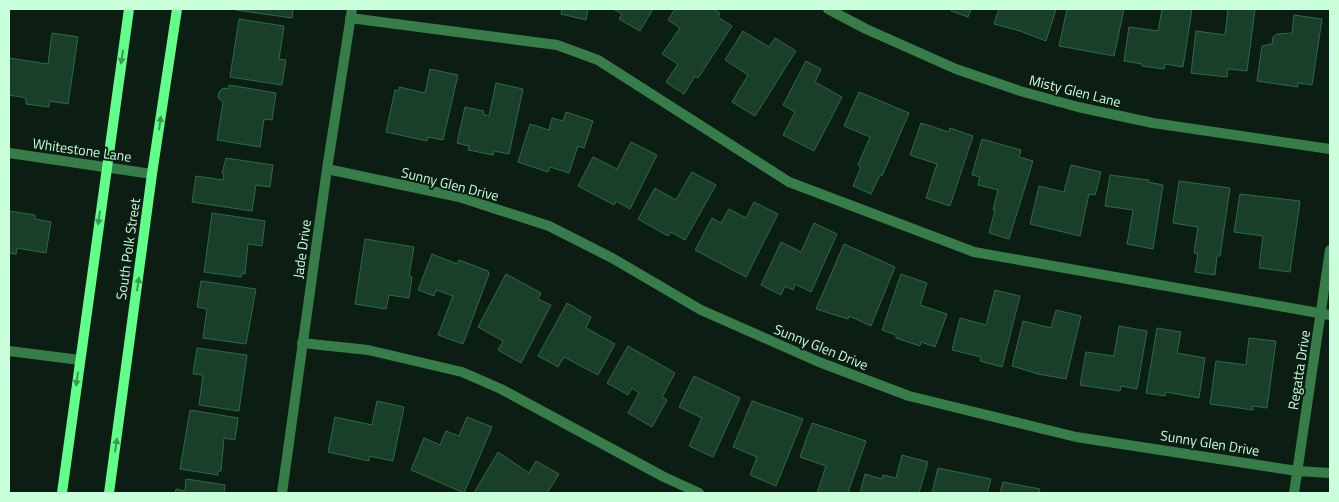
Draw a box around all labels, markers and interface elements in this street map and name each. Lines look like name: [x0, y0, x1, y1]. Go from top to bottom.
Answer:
one-way arrow: [117, 49, 125, 65]
street label: Misty Glen Lane: [1027, 69, 1123, 112]
one-way arrow: [156, 115, 164, 131]
street label: Whitestone Lane: [31, 132, 133, 167]
street label: Sunny Glen Drive: [399, 161, 501, 206]
street label: South Polk Street: [110, 197, 145, 301]
one-way arrow: [95, 210, 103, 226]
street label: Jade Drive: [287, 218, 316, 280]
one-way arrow: [134, 276, 142, 292]
street label: Sunny Glen Drive: [771, 318, 871, 375]
street label: Regatta Drive: [1282, 329, 1315, 411]
one-way arrow: [73, 371, 81, 387]
street label: Sunny Glen Drive: [1159, 424, 1261, 461]
one-way arrow: [112, 437, 120, 453]

